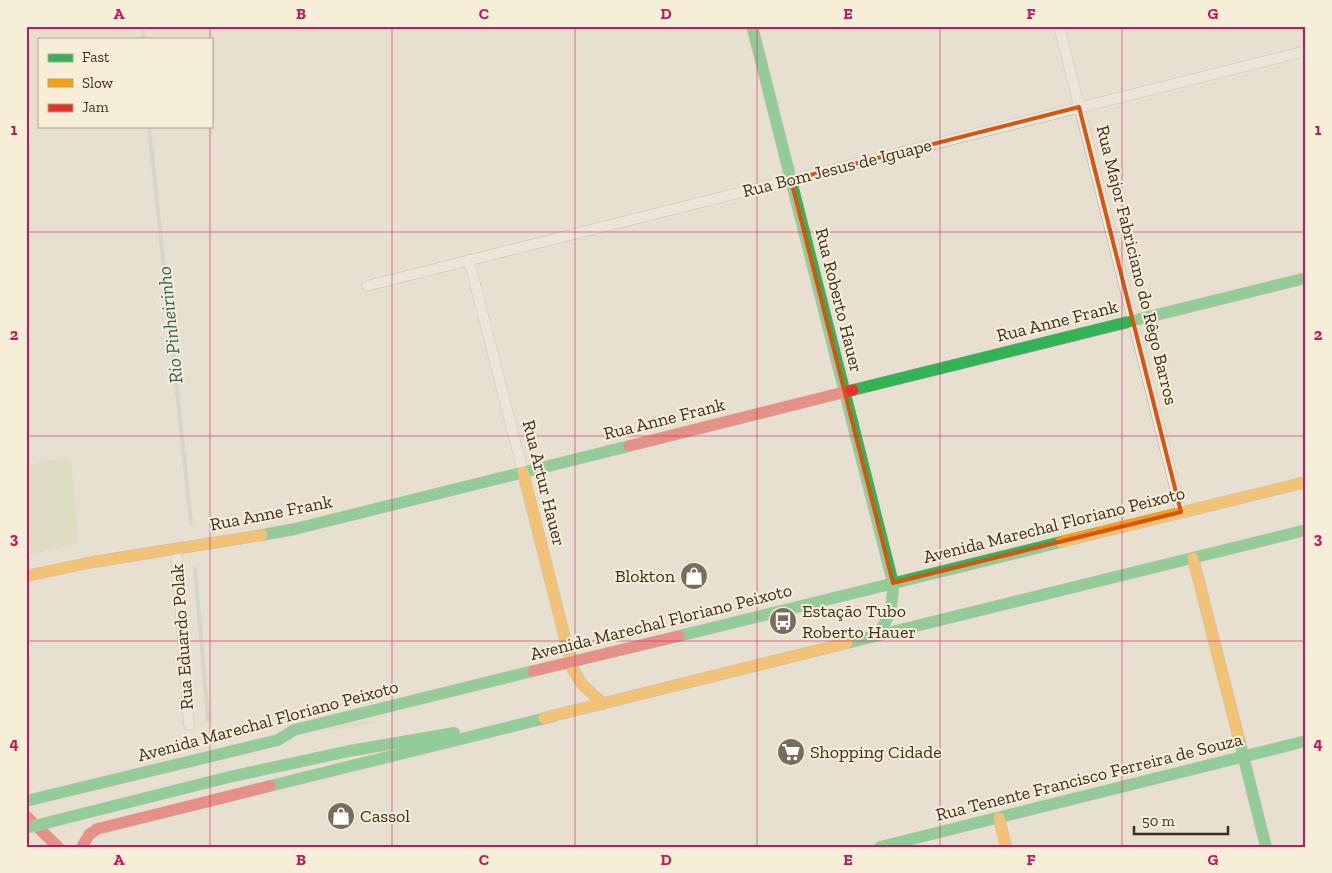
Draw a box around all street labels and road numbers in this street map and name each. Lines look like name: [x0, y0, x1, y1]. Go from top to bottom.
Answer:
street label: Rua Major Fabriciano do Rêgo Barros: [1092, 123, 1182, 407]
street label: Rua Bom Jesus de Iguape: [740, 134, 934, 202]
street label: Rua Roberto Hauer: [810, 226, 868, 374]
street label: Rua Anne Frank: [994, 295, 1121, 347]
street label: Rua Anne Frank: [601, 393, 728, 445]
street label: Rua Artur Hauer: [518, 418, 570, 548]
street label: Avenida Marechal Floriano Peixoto: [921, 482, 1187, 568]
street label: Rua Anne Frank: [208, 490, 335, 536]
street label: Rua Eduardo Polak: [166, 563, 198, 711]
street label: Avenida Marechal Floriano Peixoto: [528, 579, 794, 665]
street label: Avenida Marechal Floriano Peixoto: [135, 676, 401, 766]
street label: Rua Tenente Francisco Ferreira de Souza: [933, 728, 1245, 826]

